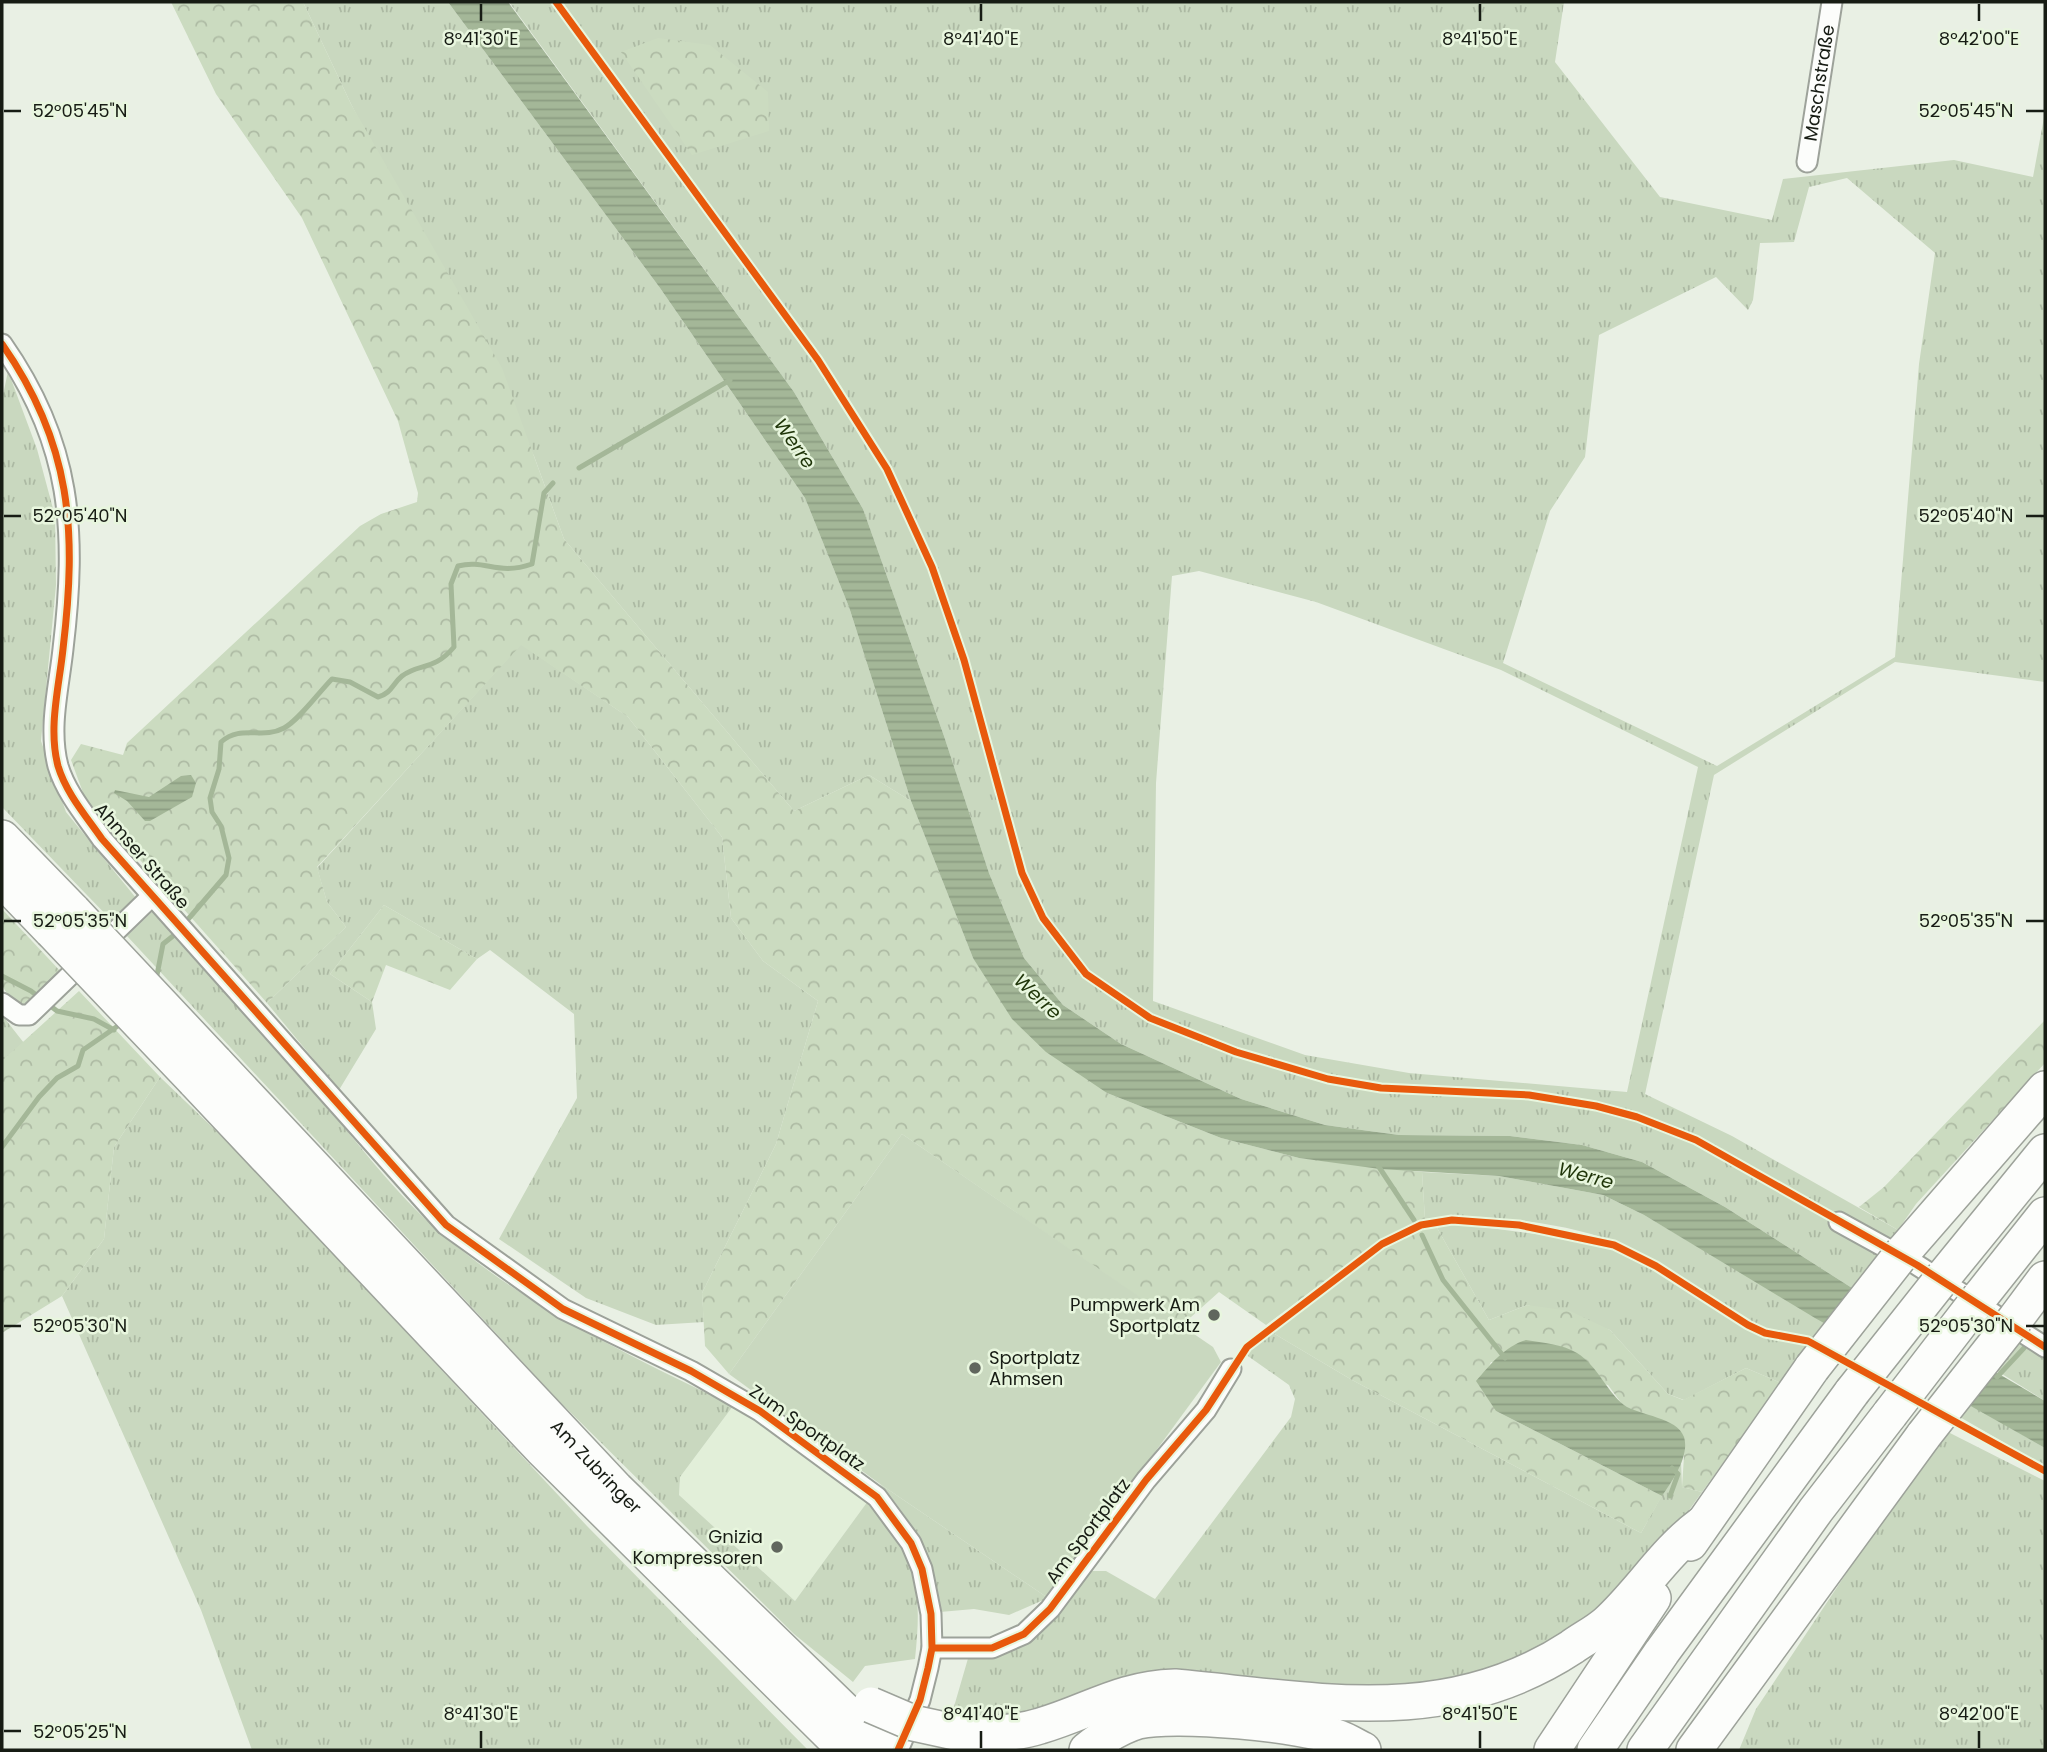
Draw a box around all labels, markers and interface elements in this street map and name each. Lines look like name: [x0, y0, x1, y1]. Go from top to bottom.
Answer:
street label: Maschstraße: [1797, 23, 1840, 143]
text: 8°41'30"E: [443, 26, 519, 51]
text: 8°41'40"E: [943, 26, 1019, 51]
text: 8°41'50"E: [1442, 26, 1518, 51]
text: 8°42'00"E: [1939, 26, 2019, 51]
text: 52°05'45"N: [32, 98, 128, 123]
text: 52°05'45"N: [1918, 98, 2014, 123]
water label: Werre: [767, 412, 822, 474]
text: 52°05'40"N: [32, 503, 128, 528]
text: 52°05'40"N: [1918, 503, 2014, 528]
street label: Ahmser Straße: [89, 797, 196, 914]
text: 52°05'35"N: [33, 908, 127, 933]
text: 52°05'35"N: [1919, 908, 2013, 933]
water label: Werre: [1008, 967, 1068, 1026]
water label: Werre: [1555, 1155, 1617, 1196]
place label: Pumpwerk Am Sportplatz: [1070, 1292, 1200, 1338]
marker: Pumpwerk Am Sportplatz: [1206, 1307, 1222, 1323]
text: 52°05'30"N: [33, 1313, 127, 1338]
text: 52°05'30"N: [1919, 1313, 2013, 1338]
place label: Sportplatz Ahmsen: [989, 1345, 1080, 1391]
marker: Sportplatz Ahmsen: [967, 1360, 983, 1376]
street label: Zum Sportplatz: [745, 1378, 870, 1477]
street label: Am Zubringer: [545, 1414, 648, 1519]
street label: Am Sportplatz: [1040, 1473, 1136, 1589]
place label: Gnizia Kompressoren: [632, 1524, 763, 1570]
marker: Gnizia Kompressoren: [769, 1539, 785, 1555]
text: 8°41'30"E: [443, 1701, 519, 1726]
text: 8°41'40"E: [943, 1701, 1019, 1726]
text: 8°41'50"E: [1442, 1701, 1518, 1726]
text: 8°42'00"E: [1939, 1701, 2019, 1726]
text: 52°05'25"N: [33, 1719, 127, 1744]

